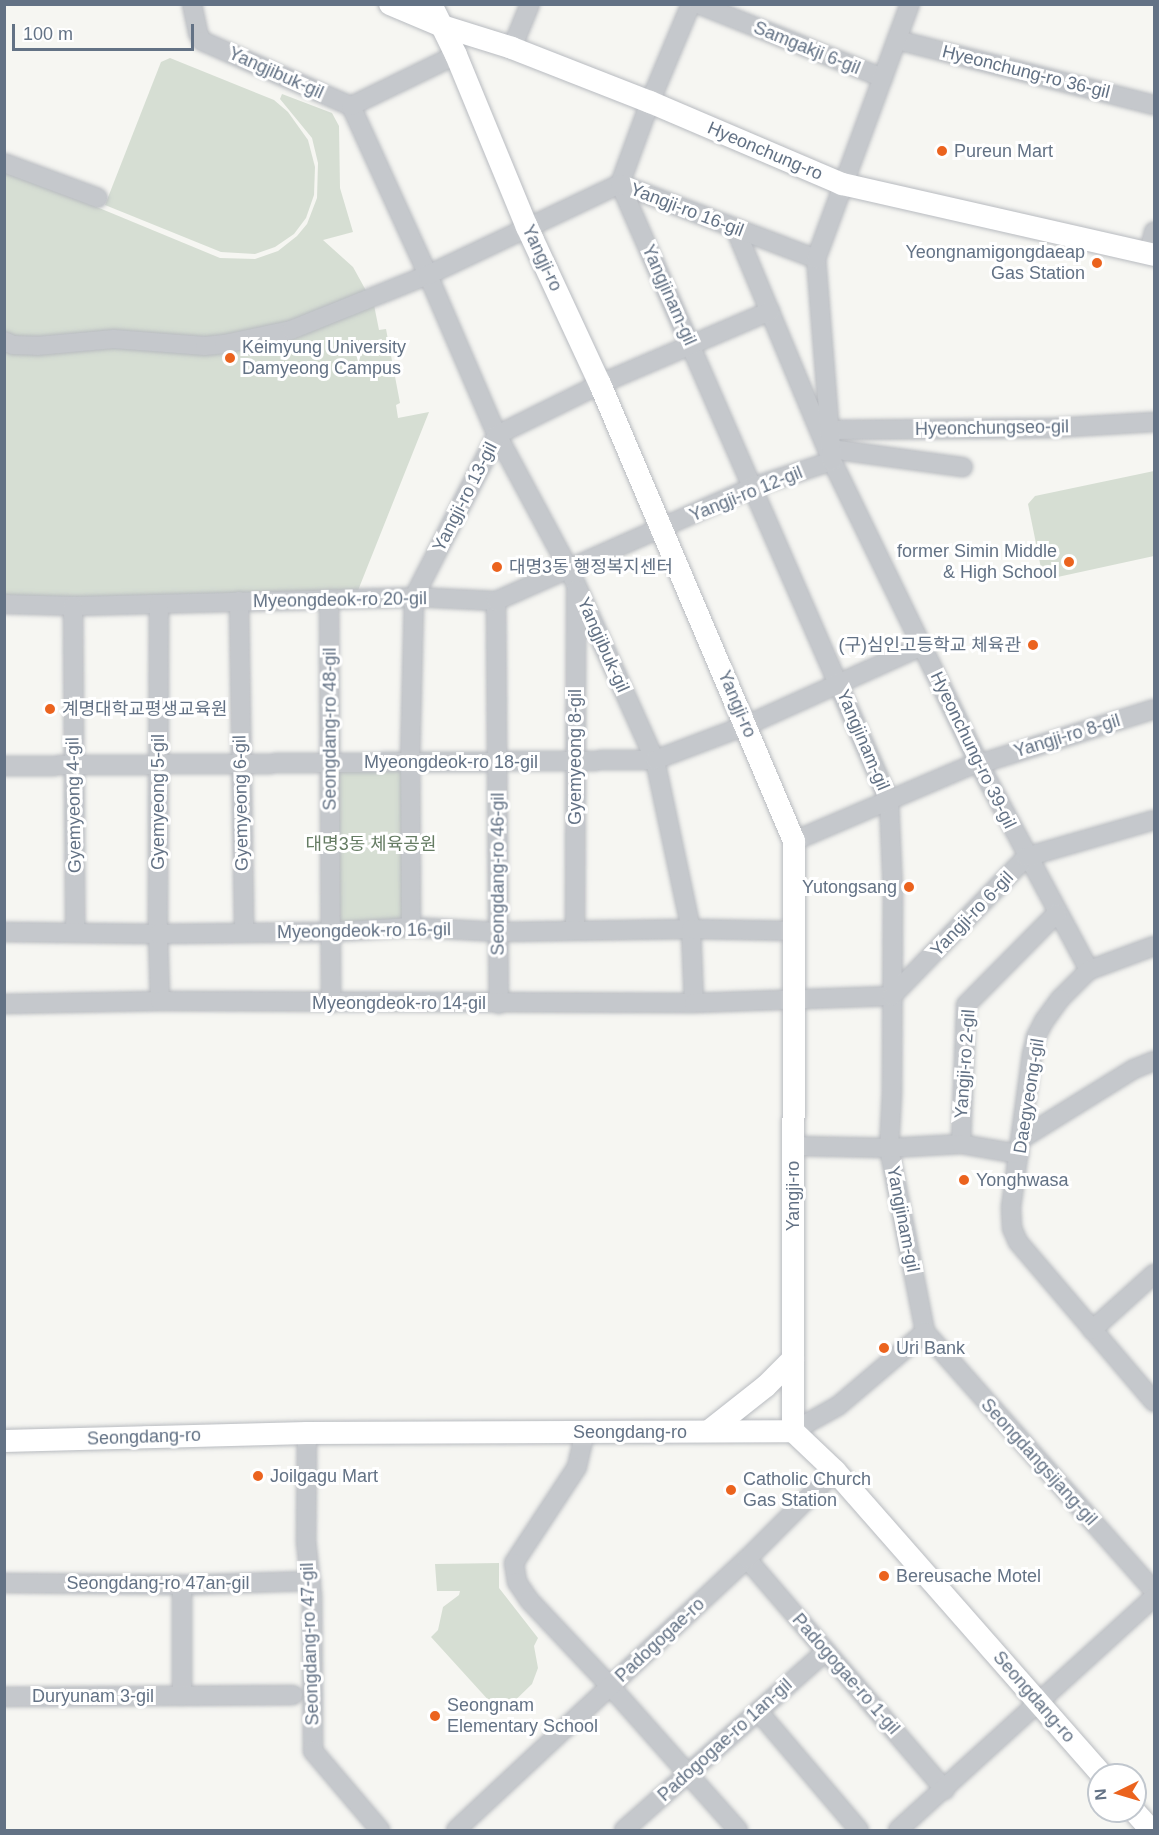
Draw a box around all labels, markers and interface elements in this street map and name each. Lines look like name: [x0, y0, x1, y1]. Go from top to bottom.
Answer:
scale bar: [15, 12, 196, 50]
street label: Samgakji 6-gil: [751, 17, 863, 79]
text: 100 m: [23, 24, 73, 44]
street label: Hyeonchung-ro 36-gil: [940, 41, 1112, 103]
street label: Yangjibuk-gil: [225, 42, 327, 104]
street label: Hyeonchung-ro: [704, 117, 826, 185]
place label: Pureun Mart: [954, 140, 1053, 162]
marker: Pureun Mart: [935, 144, 949, 158]
street label: Yangji-ro 16-gil: [627, 178, 747, 242]
street label: Yangji-ro: [517, 221, 567, 295]
street label: Yangjinam-gil: [637, 241, 701, 349]
place label: Yeongnamigongdaeap Gas Station: [905, 242, 1085, 284]
marker: Yeongnamigongdaeap Gas Station: [1090, 256, 1104, 270]
place label: Keimyung University Damyeong Campus: [242, 337, 406, 380]
marker: Keimyung University Damyeong Campus: [223, 351, 237, 365]
street label: Hyeonchungseo-gil: [915, 416, 1069, 440]
street label: Yangji-ro 13-gil: [428, 439, 502, 555]
street label: Yangji-ro 12-gil: [686, 462, 806, 526]
place label: former Simin Middle & High School: [897, 541, 1057, 584]
marker: former Simin Middle & High School: [1062, 555, 1076, 569]
place label: 대명3동 행정복지센터: [509, 556, 673, 578]
marker: 대명3동 행정복지센터: [490, 560, 504, 574]
street label: Myeongdeok-ro 20-gil: [253, 588, 427, 612]
street label: Yangjibuk-gil: [572, 594, 634, 696]
place label: (구)심인고등학교 체육관: [838, 634, 1021, 656]
marker: (구)심인고등학교 체육관: [1026, 638, 1040, 652]
street label: Seongdang-ro 48-gil: [319, 647, 341, 811]
street label: Yangji-ro: [713, 667, 761, 741]
street label: Hyeonchung-ro 39-gil: [926, 668, 1020, 832]
street label: Yangjinam-gil: [832, 686, 894, 794]
street label: Gyemyeong 8-gil: [564, 689, 586, 825]
place label: 계명대학교평생교육원: [62, 698, 228, 720]
marker: 계명대학교평생교육원: [43, 702, 57, 716]
street label: Yangji-ro 8-gil: [1011, 710, 1123, 762]
street label: Gyemyeong 5-gil: [147, 734, 169, 870]
street label: Gyemyeong 6-gil: [229, 735, 253, 871]
street label: Gyemyeong 4-gil: [62, 737, 86, 873]
street label: Myeongdeok-ro 18-gil: [364, 751, 538, 773]
street label: Seongdang-ro 46-gil: [487, 792, 509, 956]
park label: 대명3동 체육공원: [306, 833, 436, 855]
street label: Yangji-ro 6-gil: [926, 867, 1018, 961]
place label: Yutongsang: [802, 876, 897, 898]
marker: Yutongsang: [902, 880, 916, 894]
street label: Myeongdeok-ro 16-gil: [277, 919, 451, 943]
street label: Myeongdeok-ro 14-gil: [312, 992, 486, 1014]
street label: Yangji-ro 2-gil: [950, 1009, 980, 1119]
street label: Daegyeong-gil: [1009, 1037, 1049, 1155]
street label: Yangji-ro: [782, 1161, 804, 1231]
street label: Yangjinam-gil: [882, 1164, 924, 1274]
place label: Yonghwasa: [976, 1169, 1068, 1191]
marker: Yonghwasa: [957, 1173, 971, 1187]
place label: Uri Bank: [896, 1337, 965, 1359]
marker: Uri Bank: [877, 1341, 891, 1355]
street label: Seongdangsijang-gil: [976, 1394, 1102, 1530]
street label: Seongdang-ro: [573, 1421, 687, 1443]
street label: Seongdang-ro: [87, 1424, 201, 1450]
place label: Joilgagu Mart: [270, 1465, 378, 1487]
marker: Joilgagu Mart: [251, 1469, 265, 1483]
place label: Catholic Church Gas Station: [743, 1469, 871, 1512]
marker: Catholic Church Gas Station: [724, 1483, 738, 1497]
street label: Seongdang-ro 47-gil: [296, 1562, 324, 1726]
place label: Bereusache Motel: [896, 1565, 1041, 1587]
marker: Bereusache Motel: [877, 1569, 891, 1583]
street label: Seongdang-ro 47an-gil: [66, 1572, 250, 1594]
street label: Padogogae-ro: [611, 1593, 709, 1687]
street label: Padogogae-ro 1-gil: [788, 1609, 904, 1739]
street label: Seongdang-ro: [988, 1647, 1080, 1747]
street label: Padogogae-ro 1an-gil: [653, 1674, 797, 1806]
street label: Duryunam 3-gil: [32, 1685, 154, 1707]
place label: Seongnam Elementary School: [447, 1695, 598, 1738]
marker: Seongnam Elementary School: [428, 1709, 442, 1723]
north arrow: [1087, 1763, 1147, 1823]
text: N: [1092, 1788, 1110, 1801]

